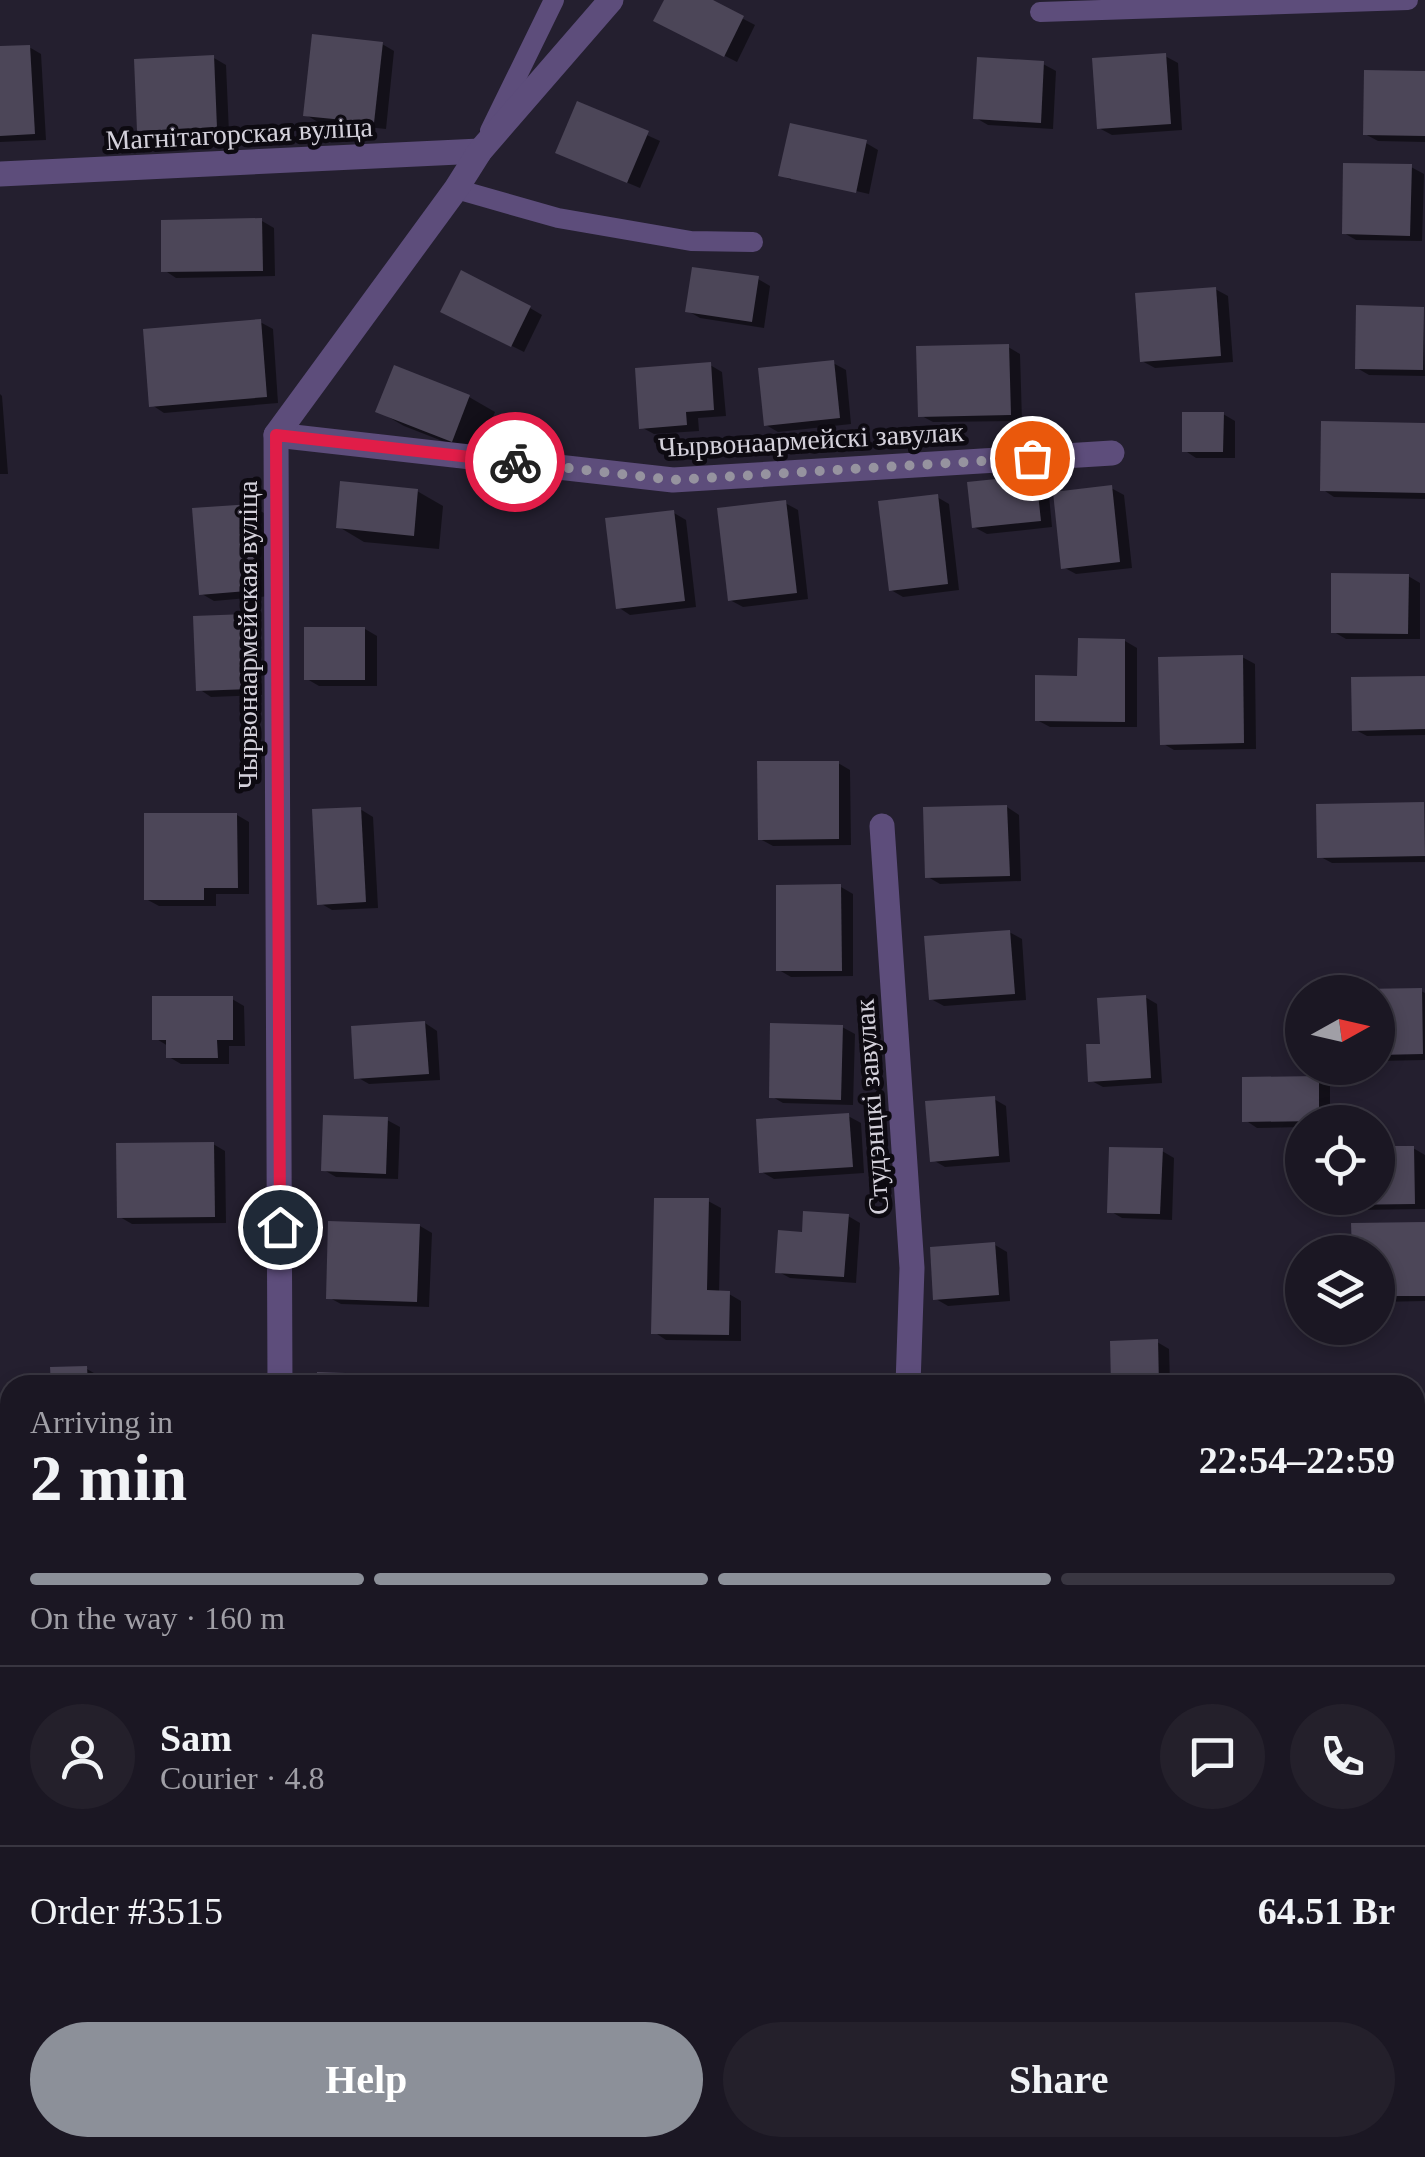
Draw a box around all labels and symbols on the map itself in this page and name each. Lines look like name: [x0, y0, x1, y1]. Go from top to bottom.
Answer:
street label: Магнітагорская вуліца: [105, 111, 374, 156]
courier: [465, 412, 565, 512]
street label: Чырвонаармейскі завулак: [657, 416, 965, 463]
pin: [990, 416, 1075, 501]
street label: Чырвонаармейская вуліца: [232, 480, 263, 789]
north arrow: [1285, 975, 1395, 1085]
street label: Студэнцкі завулак: [848, 998, 895, 1216]
pin: [238, 1185, 323, 1270]

